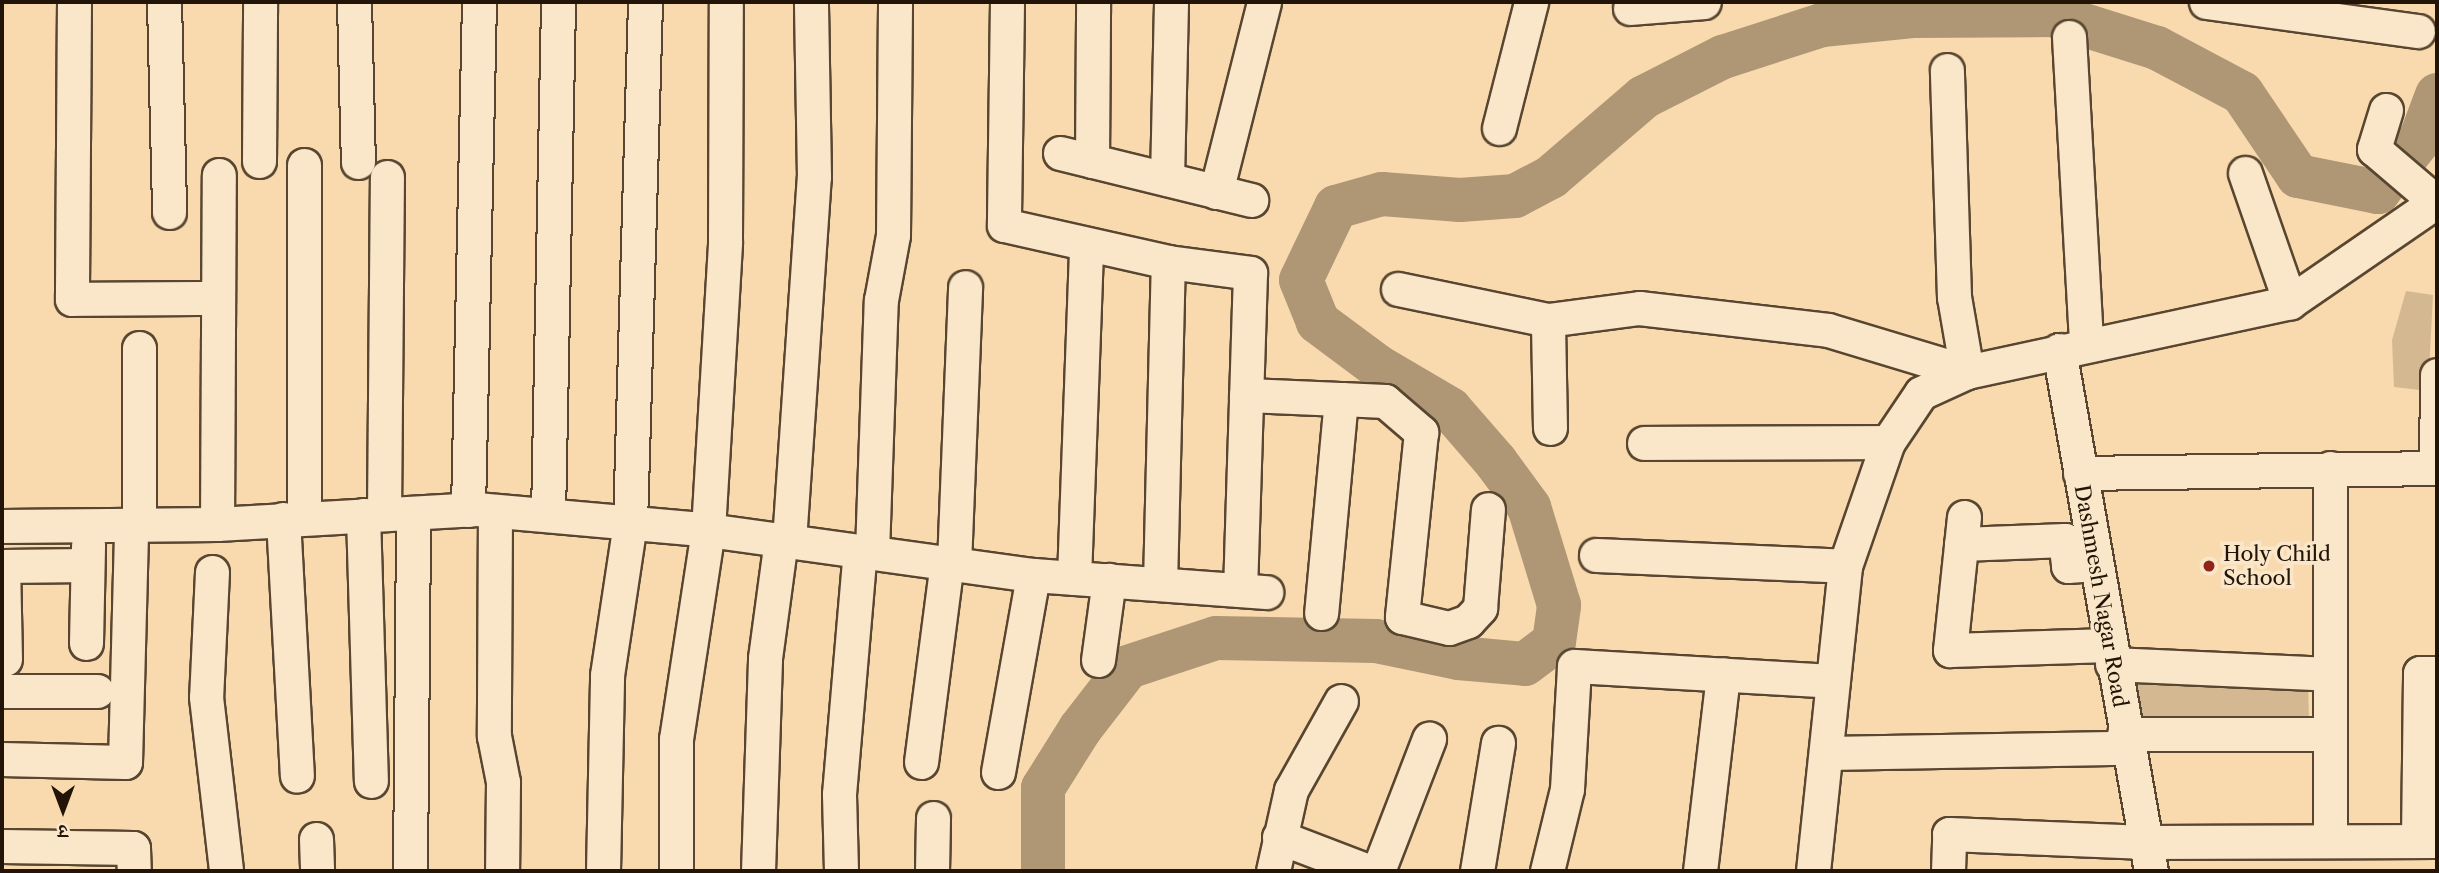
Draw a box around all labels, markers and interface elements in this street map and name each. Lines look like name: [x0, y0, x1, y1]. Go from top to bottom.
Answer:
street label: Dashmesh Nagar Road: [2069, 483, 2133, 709]
place label: Holy Child School: [2223, 541, 2331, 591]
marker: Holy Child School: [2201, 558, 2217, 574]
north arrow: [28, 775, 98, 845]
text: उ: [58, 820, 68, 843]

